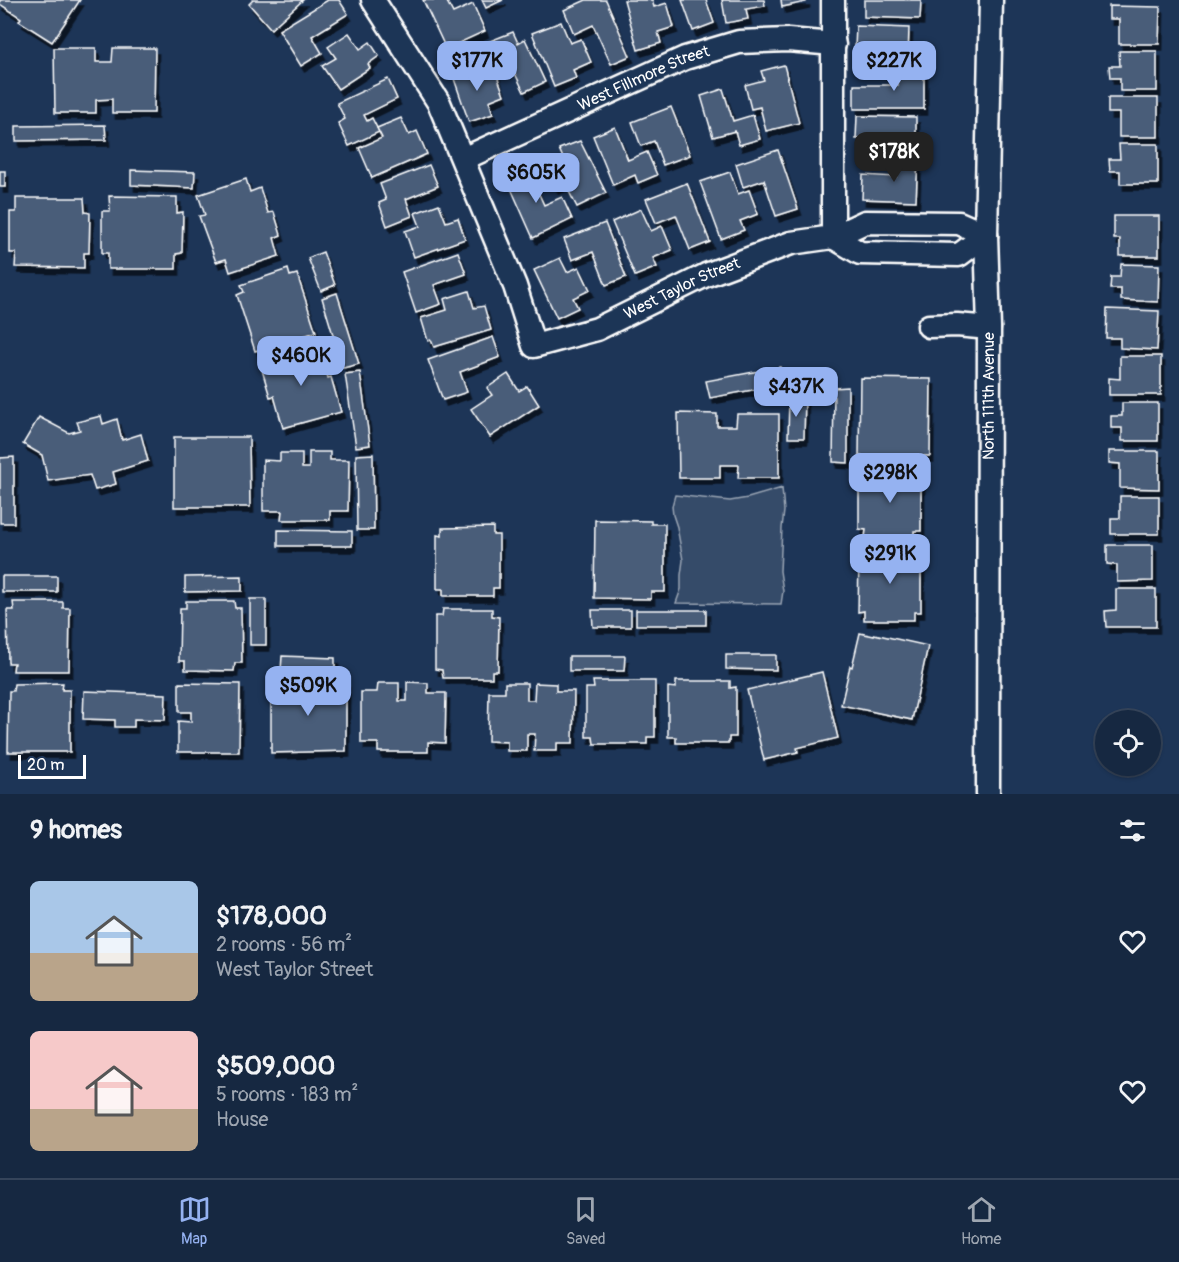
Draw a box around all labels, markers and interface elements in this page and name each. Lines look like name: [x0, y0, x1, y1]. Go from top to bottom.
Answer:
pin: $177K: [435, 41, 519, 92]
street label: West Fillmore Street: [575, 41, 712, 115]
pin: $227K: [852, 41, 936, 92]
text: $177K: [451, 48, 503, 73]
text: $227K: [866, 48, 922, 73]
pin: $178K: [852, 132, 936, 183]
text: $178K: [868, 139, 920, 164]
pin: $605K: [494, 153, 578, 204]
text: $605K: [506, 160, 566, 185]
street label: West Taylor Street: [621, 253, 743, 324]
street label: North 111th Avenue: [979, 332, 999, 460]
pin: $460K: [259, 336, 343, 387]
text: $460K: [271, 343, 331, 368]
pin: $437K: [754, 367, 838, 418]
text: $437K: [768, 374, 824, 399]
pin: $298K: [848, 453, 932, 504]
text: $298K: [863, 460, 917, 485]
pin: $291K: [848, 534, 932, 585]
text: $291K: [864, 541, 916, 566]
pin: $509K: [266, 666, 350, 717]
text: $509K: [279, 673, 337, 698]
map controls: [1095, 710, 1161, 776]
button: locate: [1095, 710, 1161, 776]
scale bar: [18, 752, 86, 780]
text: 20 m: [27, 755, 65, 775]
text: 9 homes: [30, 814, 122, 846]
icon: filters: [1116, 814, 1149, 847]
text: $178,000: [216, 900, 327, 932]
icon: home: [78, 905, 150, 977]
icon: heart: [1116, 925, 1149, 958]
text: 2 rooms · 56 m²: [216, 932, 352, 957]
text: West Taylor Street: [216, 957, 373, 982]
text: $509,000: [216, 1050, 335, 1082]
icon: home: [78, 1055, 150, 1127]
icon: heart: [1116, 1075, 1149, 1108]
text: 5 rooms · 183 m²: [216, 1082, 358, 1107]
text: House: [216, 1107, 268, 1132]
tab: Map: [178, 1193, 211, 1249]
tab: Saved: [566, 1193, 606, 1249]
tab: Home: [961, 1193, 1001, 1249]

